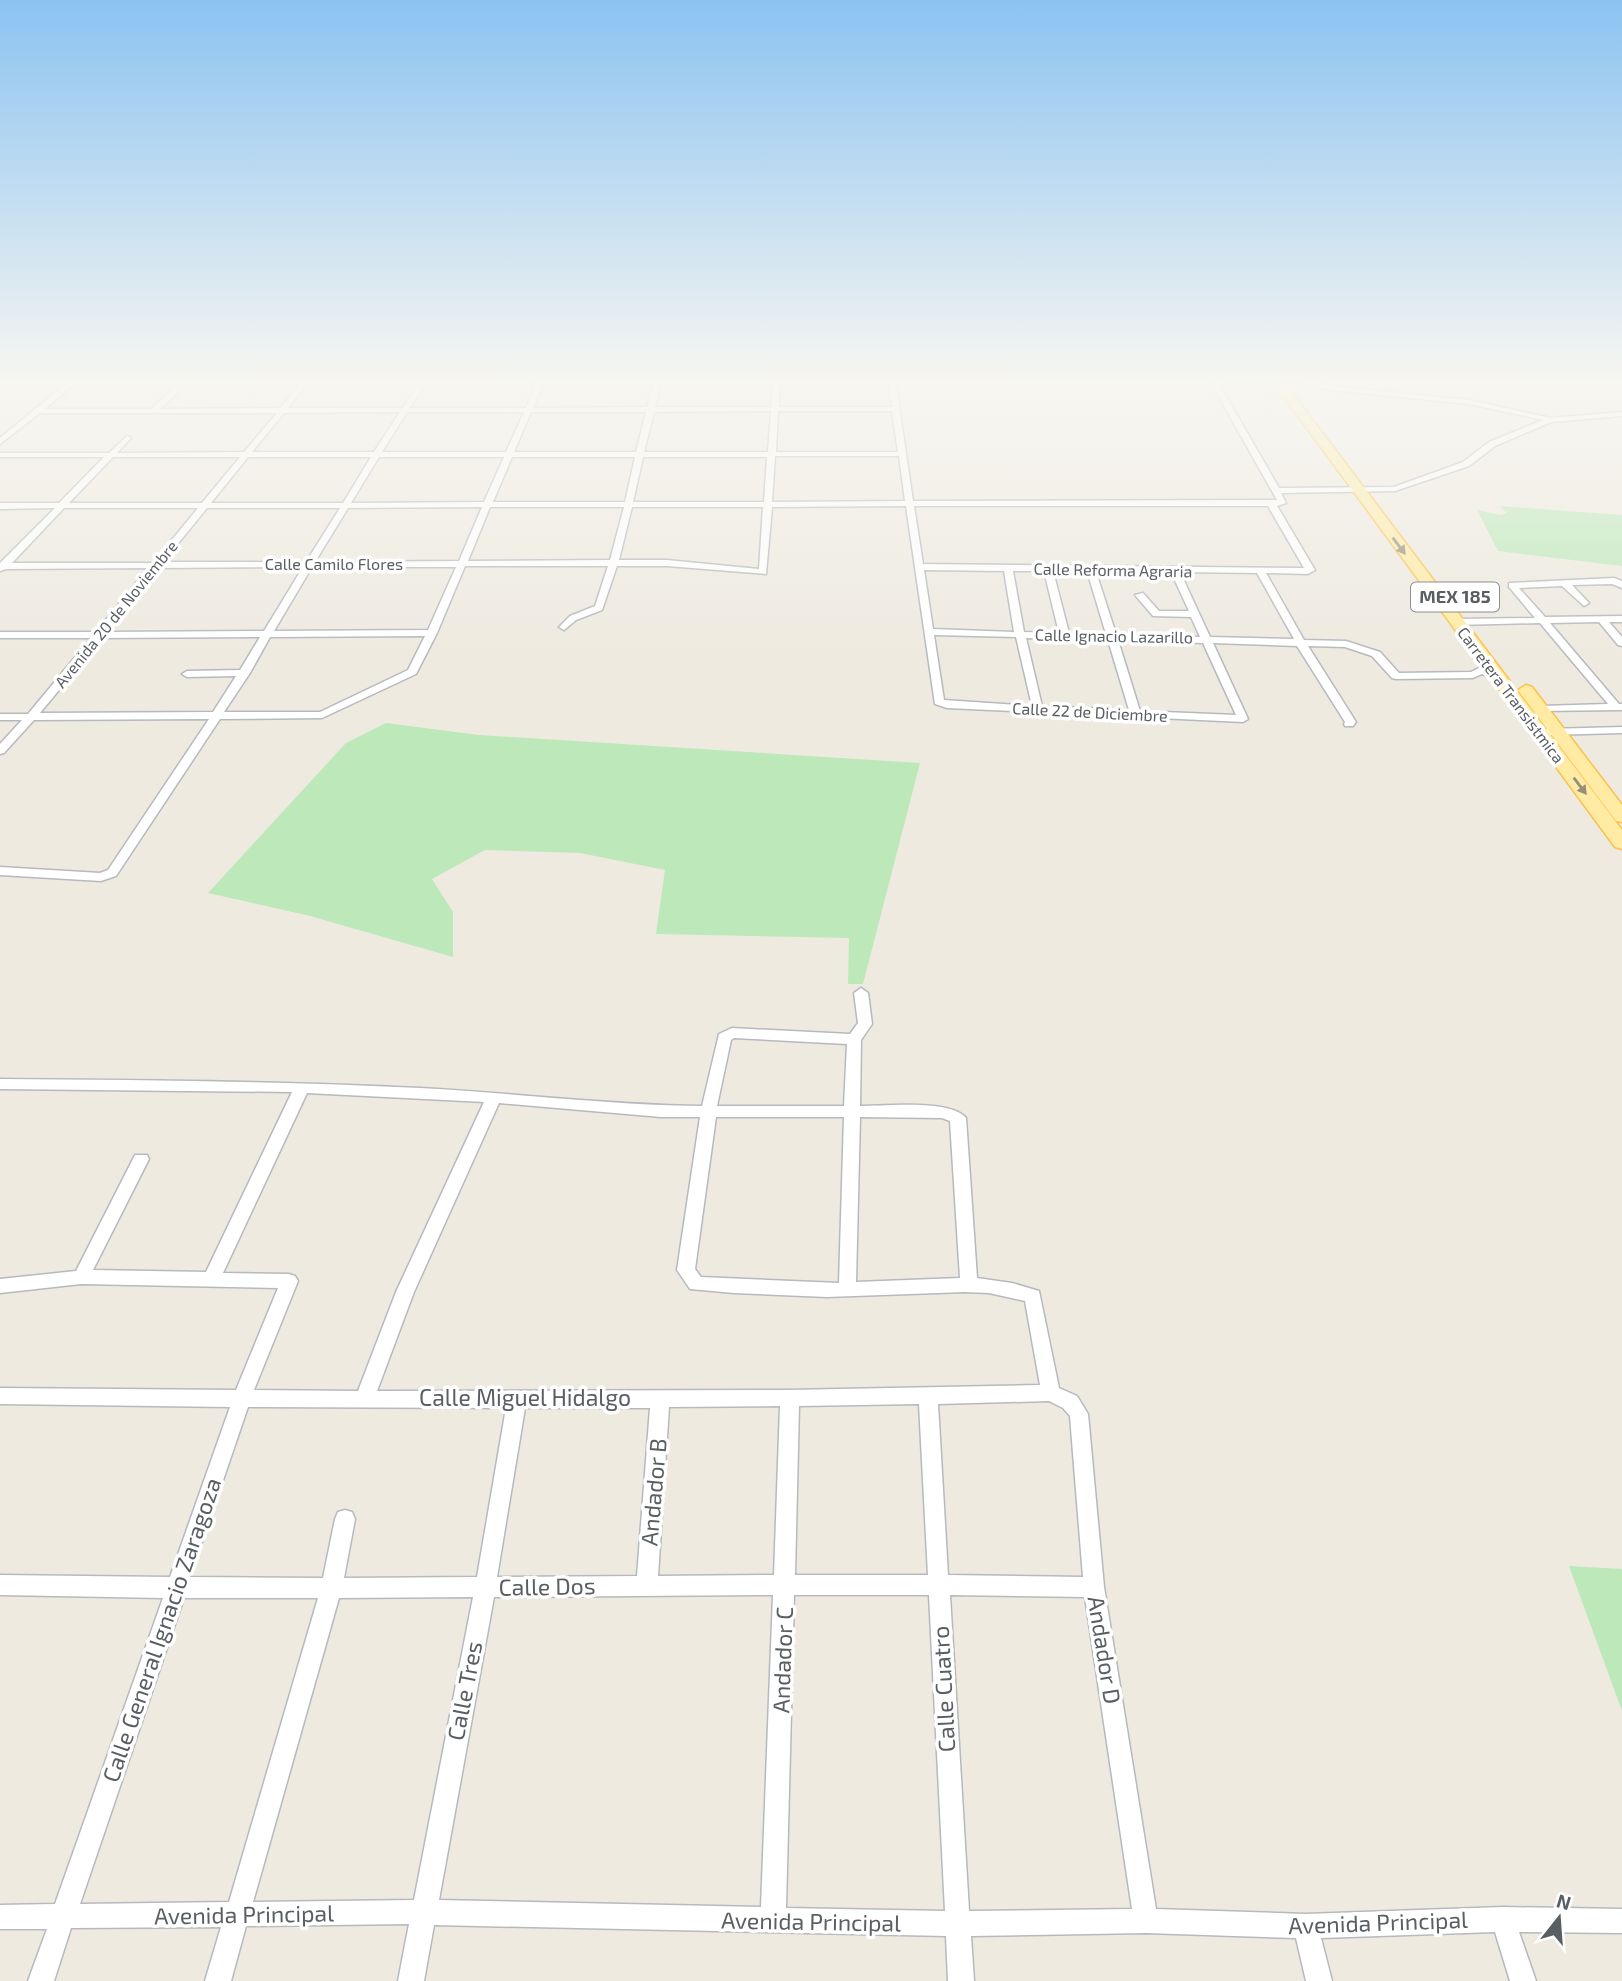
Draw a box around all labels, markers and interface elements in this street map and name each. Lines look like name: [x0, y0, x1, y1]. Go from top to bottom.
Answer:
street label: Avenida 20 de Noviembre: [50, 536, 181, 691]
one-way arrow: [1392, 536, 1406, 555]
street label: Calle Camilo Flores: [265, 554, 403, 573]
street label: Calle Reforma Agraria: [1034, 559, 1192, 580]
road number: MEX 185: [1411, 582, 1499, 612]
street label: Carretera Transistmica: [1454, 623, 1569, 766]
street label: Calle Ignacio Lazarillo: [1035, 625, 1193, 646]
street label: Calle 22 de Diciembre: [1012, 698, 1168, 725]
one-way arrow: [1572, 777, 1587, 795]
street label: Calle Miguel Hidalgo: [419, 1383, 631, 1411]
street label: Andador B: [634, 1437, 672, 1547]
street label: Calle General Ignacio Zaragoza: [96, 1474, 226, 1786]
street label: Calle Dos: [498, 1571, 596, 1601]
street label: Andador D: [1083, 1594, 1127, 1706]
street label: Andador C: [766, 1606, 798, 1714]
street label: Calle Cuatro: [926, 1625, 960, 1753]
street label: Calle Tres: [441, 1639, 487, 1743]
north arrow: [1524, 1883, 1594, 1953]
text: N: [1554, 1888, 1574, 1914]
street label: Avenida Principal: [154, 1898, 334, 1930]
street label: Avenida Principal: [721, 1905, 901, 1937]
street label: Avenida Principal: [1288, 1905, 1468, 1939]

